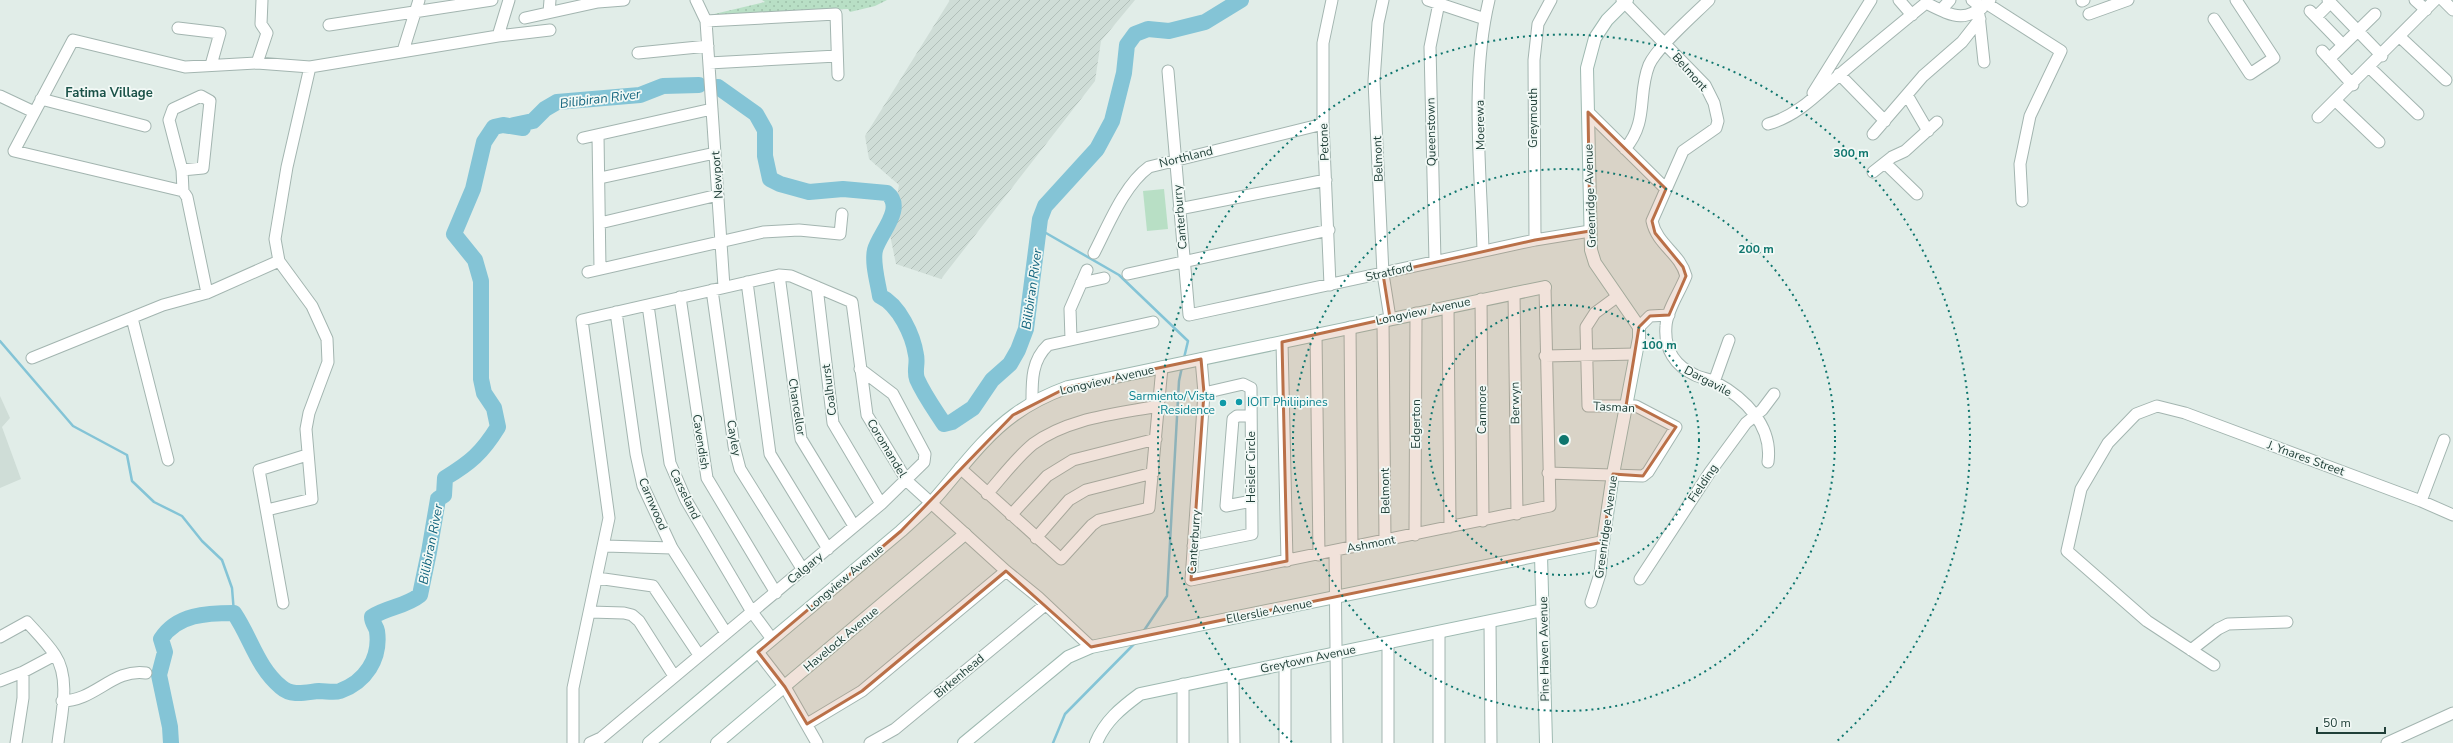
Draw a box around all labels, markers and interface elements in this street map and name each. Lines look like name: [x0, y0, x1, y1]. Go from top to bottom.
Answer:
street label: Belmont: [1669, 50, 1712, 95]
district label: Fatima Village: [65, 84, 153, 102]
water label: Bilibiran River: [559, 85, 642, 113]
street label: Greymouth: [1525, 88, 1541, 148]
street label: Queenstown: [1422, 97, 1440, 167]
street label: Moerewa: [1472, 100, 1488, 150]
street label: Petone: [1315, 123, 1333, 161]
street label: Belmont: [1369, 135, 1387, 182]
street label: Northland: [1157, 143, 1215, 171]
street label: Greenridge Avenue: [1580, 144, 1600, 248]
text: 300 m: [1833, 145, 1869, 161]
street label: Newport: [707, 150, 727, 199]
street label: Canterburry: [1169, 183, 1191, 250]
text: 200 m: [1738, 241, 1774, 257]
water label: Bilibiran River: [1017, 247, 1047, 331]
street label: Stratford: [1364, 259, 1414, 285]
street label: Longview Avenue: [1374, 293, 1472, 329]
text: 100 m: [1641, 337, 1677, 353]
street label: Longview Avenue: [1058, 361, 1156, 399]
street label: Coalhurst: [818, 362, 840, 417]
street label: Dargavile: [1681, 362, 1735, 400]
street label: Chancellor: [785, 377, 810, 438]
street label: Berwyn: [1507, 382, 1523, 424]
street label: Canmore: [1474, 386, 1490, 434]
place label: Sarmiento/Vista Residence: [1129, 388, 1215, 418]
place label: IOIT Philiipines: [1247, 394, 1328, 410]
marker: IOIT Philiipines: [1234, 397, 1244, 407]
marker: Sarmiento/Vista Residence: [1218, 398, 1228, 408]
street label: Tasman: [1593, 398, 1635, 416]
street label: Edgerton: [1408, 399, 1424, 449]
street label: Cavendish: [689, 413, 713, 471]
street label: Coromandel: [863, 416, 911, 481]
street label: Cayley: [723, 419, 745, 458]
street label: Heisler Circle: [1243, 431, 1259, 503]
centre of rings: [1557, 433, 1571, 447]
street label: J. Ynares Street: [2264, 436, 2348, 480]
street label: Fielding: [1684, 461, 1722, 505]
street label: Carseland: [666, 466, 704, 522]
street label: Belmont: [1377, 467, 1393, 514]
street label: Greenridge Avenue: [1591, 474, 1621, 580]
street label: Carnwood: [635, 475, 671, 533]
water label: Bilibiran River: [414, 502, 448, 586]
street label: Canterburry: [1184, 508, 1204, 575]
street label: Ashmont: [1345, 531, 1397, 557]
street label: Longview Avenue: [803, 541, 887, 615]
street label: Calgary: [784, 548, 827, 588]
street label: Ellerslie Avenue: [1225, 595, 1313, 627]
street label: Pine Haven Avenue: [1535, 596, 1553, 702]
street label: Havelock Avenue: [800, 603, 882, 675]
street label: Greytown Avenue: [1259, 641, 1357, 677]
street label: Birkenhead: [931, 650, 987, 702]
scale bar: [2317, 709, 2385, 735]
text: 50 m: [2323, 715, 2351, 731]

